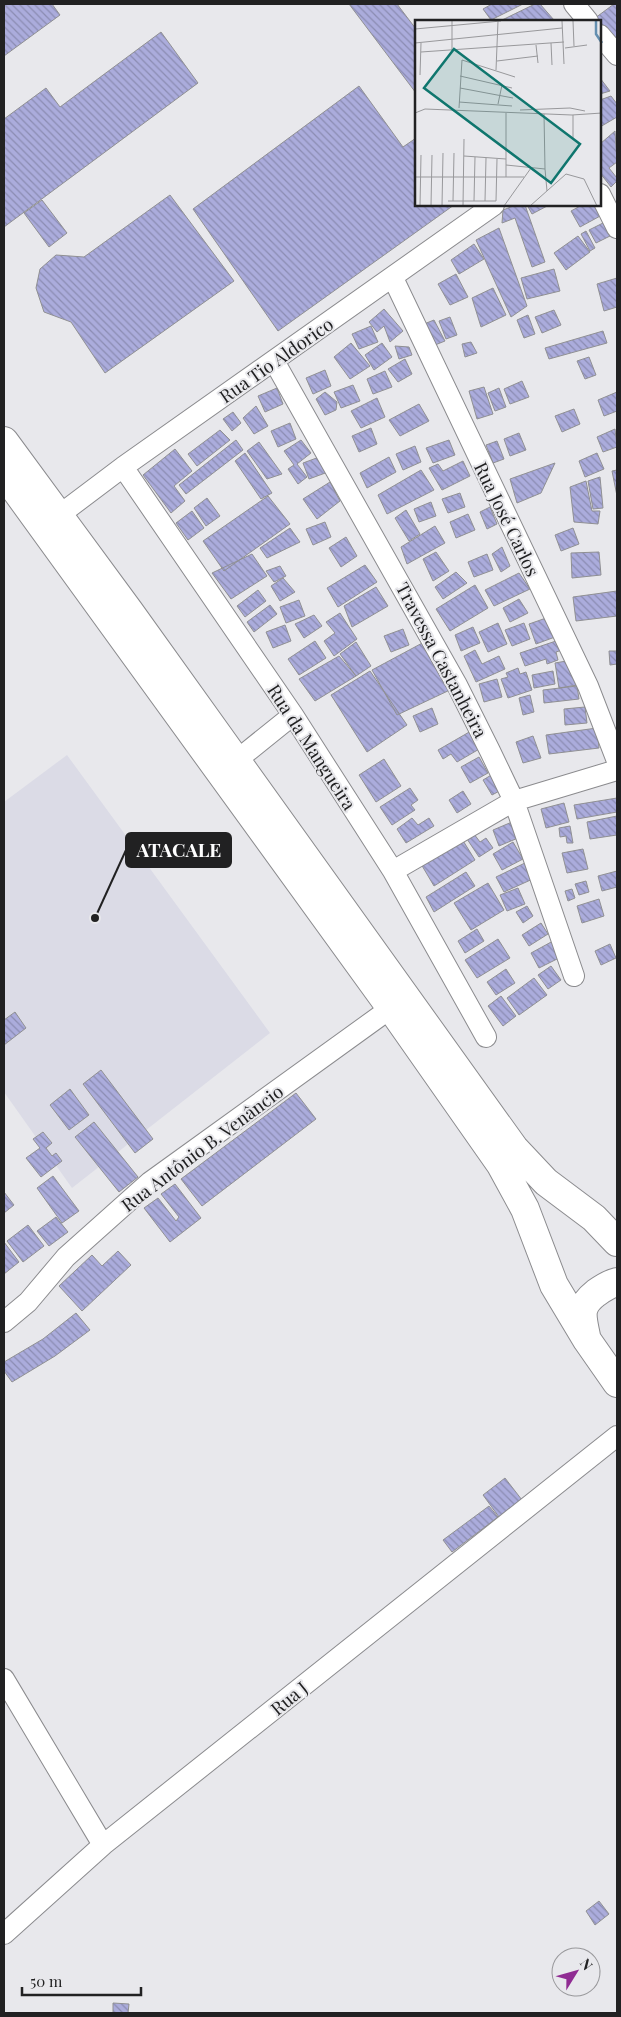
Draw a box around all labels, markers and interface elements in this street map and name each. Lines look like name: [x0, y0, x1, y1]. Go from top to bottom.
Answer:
inset map: [415, 20, 601, 206]
street label: Rua Tio Aldorico: [214, 312, 338, 408]
street label: Rua José Carlos: [469, 458, 545, 580]
street label: Travessa Castanheira: [391, 578, 493, 742]
street label: Rua da Mangueira: [262, 679, 362, 815]
callout: ATACALE: [126, 833, 231, 867]
text: ATACALE: [136, 836, 221, 862]
street label: Rua Antônio B. Venâncio: [116, 1079, 288, 1217]
street label: Rua J: [265, 1676, 313, 1720]
north arrow: [551, 1947, 601, 1997]
text: N: [576, 1954, 597, 1974]
scale bar: [22, 1964, 141, 1996]
text: 50 m: [30, 1971, 63, 1991]

